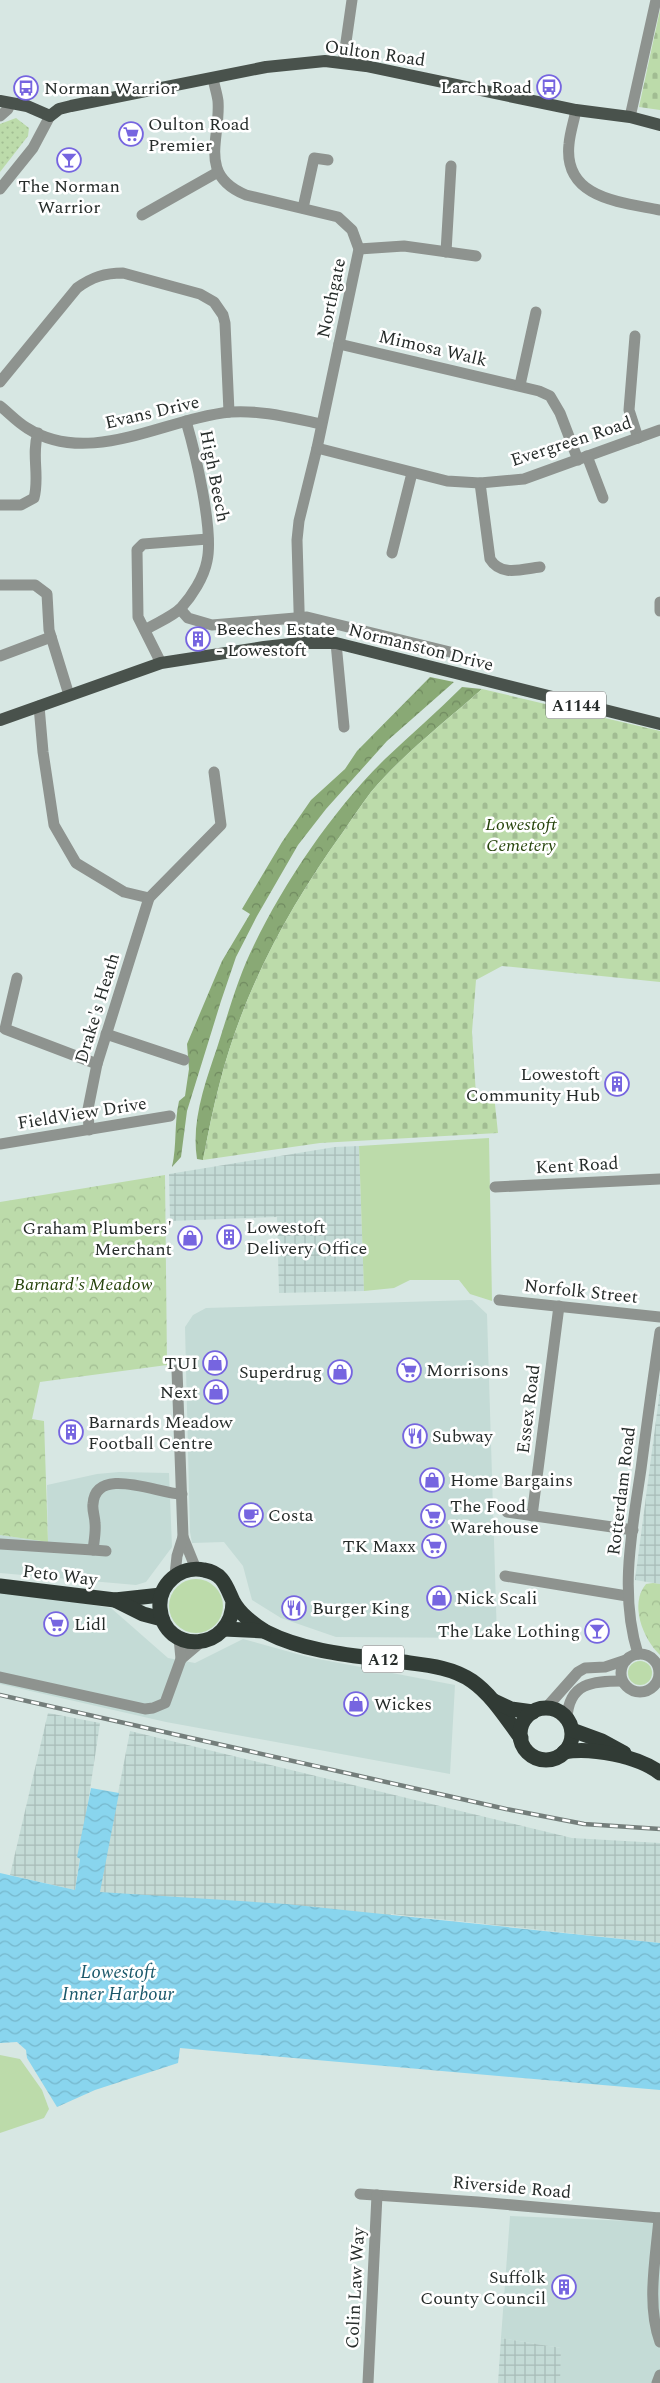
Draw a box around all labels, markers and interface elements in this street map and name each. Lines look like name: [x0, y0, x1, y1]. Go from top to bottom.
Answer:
street label: Oulton Road: [323, 33, 427, 74]
place label: Larch Road: [441, 74, 532, 101]
bus stop icon: Larch Road: [536, 74, 562, 100]
bus stop icon: Norman Warrior: [13, 75, 39, 101]
place label: Norman Warrior: [44, 75, 177, 102]
place label: Oulton Road Premier: [148, 111, 250, 159]
supermarket icon: Oulton Road Premier: [118, 121, 144, 147]
bar icon: The Norman Warrior: [56, 147, 82, 173]
place label: The Norman Warrior: [18, 173, 120, 221]
street label: Northgate: [310, 255, 353, 341]
street label: Mimosa Walk: [376, 323, 490, 374]
street label: Evans Drive: [102, 389, 202, 436]
street label: Evergreen Road: [507, 409, 635, 474]
street label: High Beech: [192, 428, 237, 525]
place label: Beeches Estate - Lowestoft: [216, 616, 335, 664]
street label: Normanston Drive: [345, 616, 496, 679]
building icon: Beeches Estate - Lowestoft: [185, 626, 211, 652]
road number: A1144: [546, 692, 606, 718]
park label: Lowestoft Cemetery: [485, 811, 557, 859]
street label: Drake's Heath: [68, 950, 127, 1067]
place label: Lowestoft Community Hub: [466, 1061, 600, 1109]
building icon: Lowestoft Community Hub: [604, 1071, 630, 1097]
street label: FieldView Drive: [16, 1090, 149, 1137]
street label: Kent Road: [535, 1150, 619, 1181]
place label: Lowestoft Delivery Office: [246, 1214, 367, 1262]
place label: Graham Plumbers' Merchant: [22, 1215, 172, 1263]
building icon: Lowestoft Delivery Office: [216, 1224, 242, 1250]
shop icon: Graham Plumbers' Merchant: [177, 1225, 203, 1251]
park label: Barnard's Meadow: [14, 1271, 152, 1298]
street label: Norfolk Street: [523, 1272, 639, 1311]
place label: TUI: [164, 1350, 198, 1377]
shop icon: TUI: [202, 1350, 228, 1376]
supermarket icon: Morrisons: [396, 1357, 422, 1383]
place label: Morrisons: [426, 1357, 509, 1384]
place label: Superdrug: [239, 1359, 322, 1386]
shop icon: Superdrug: [327, 1359, 353, 1385]
street label: Essex Road: [510, 1363, 547, 1455]
place label: Next: [160, 1379, 198, 1406]
shop icon: Next: [203, 1379, 229, 1405]
place label: Barnards Meadow Football Centre: [88, 1409, 233, 1457]
building icon: Barnards Meadow Football Centre: [58, 1419, 84, 1445]
restaurant icon: Subway: [402, 1423, 428, 1449]
place label: Subway: [432, 1423, 494, 1450]
street label: Rotterdam Road: [600, 1425, 643, 1557]
shop icon: Home Bargains: [419, 1467, 445, 1493]
place label: Home Bargains: [450, 1467, 573, 1494]
place label: The Food Warehouse: [450, 1493, 539, 1541]
cafe icon: Costa: [238, 1502, 264, 1528]
place label: Costa: [268, 1502, 314, 1529]
supermarket icon: The Food Warehouse: [420, 1503, 446, 1529]
place label: TK Maxx: [343, 1533, 416, 1560]
supermarket icon: TK Maxx: [421, 1533, 447, 1559]
street label: Peto Way: [21, 1558, 100, 1594]
shop icon: Nick Scali: [426, 1585, 452, 1611]
place label: Nick Scali: [456, 1585, 537, 1612]
restaurant icon: Burger King: [281, 1595, 307, 1621]
place label: Burger King: [312, 1595, 410, 1622]
supermarket icon: Lidl: [43, 1611, 69, 1637]
place label: Lidl: [74, 1611, 106, 1638]
place label: The Lake Lothing: [437, 1618, 580, 1645]
bar icon: The Lake Lothing: [584, 1618, 610, 1644]
road number: A12: [362, 1646, 404, 1672]
shop icon: Wickes: [343, 1691, 369, 1717]
place label: Wickes: [374, 1691, 432, 1718]
water label: Lowestoft Inner Harbour: [62, 1958, 174, 2009]
street label: Riverside Road: [451, 2169, 573, 2206]
street label: Colin Law Way: [339, 2225, 372, 2349]
place label: Suffolk County Council: [420, 2264, 546, 2312]
building icon: Suffolk County Council: [551, 2274, 577, 2300]

